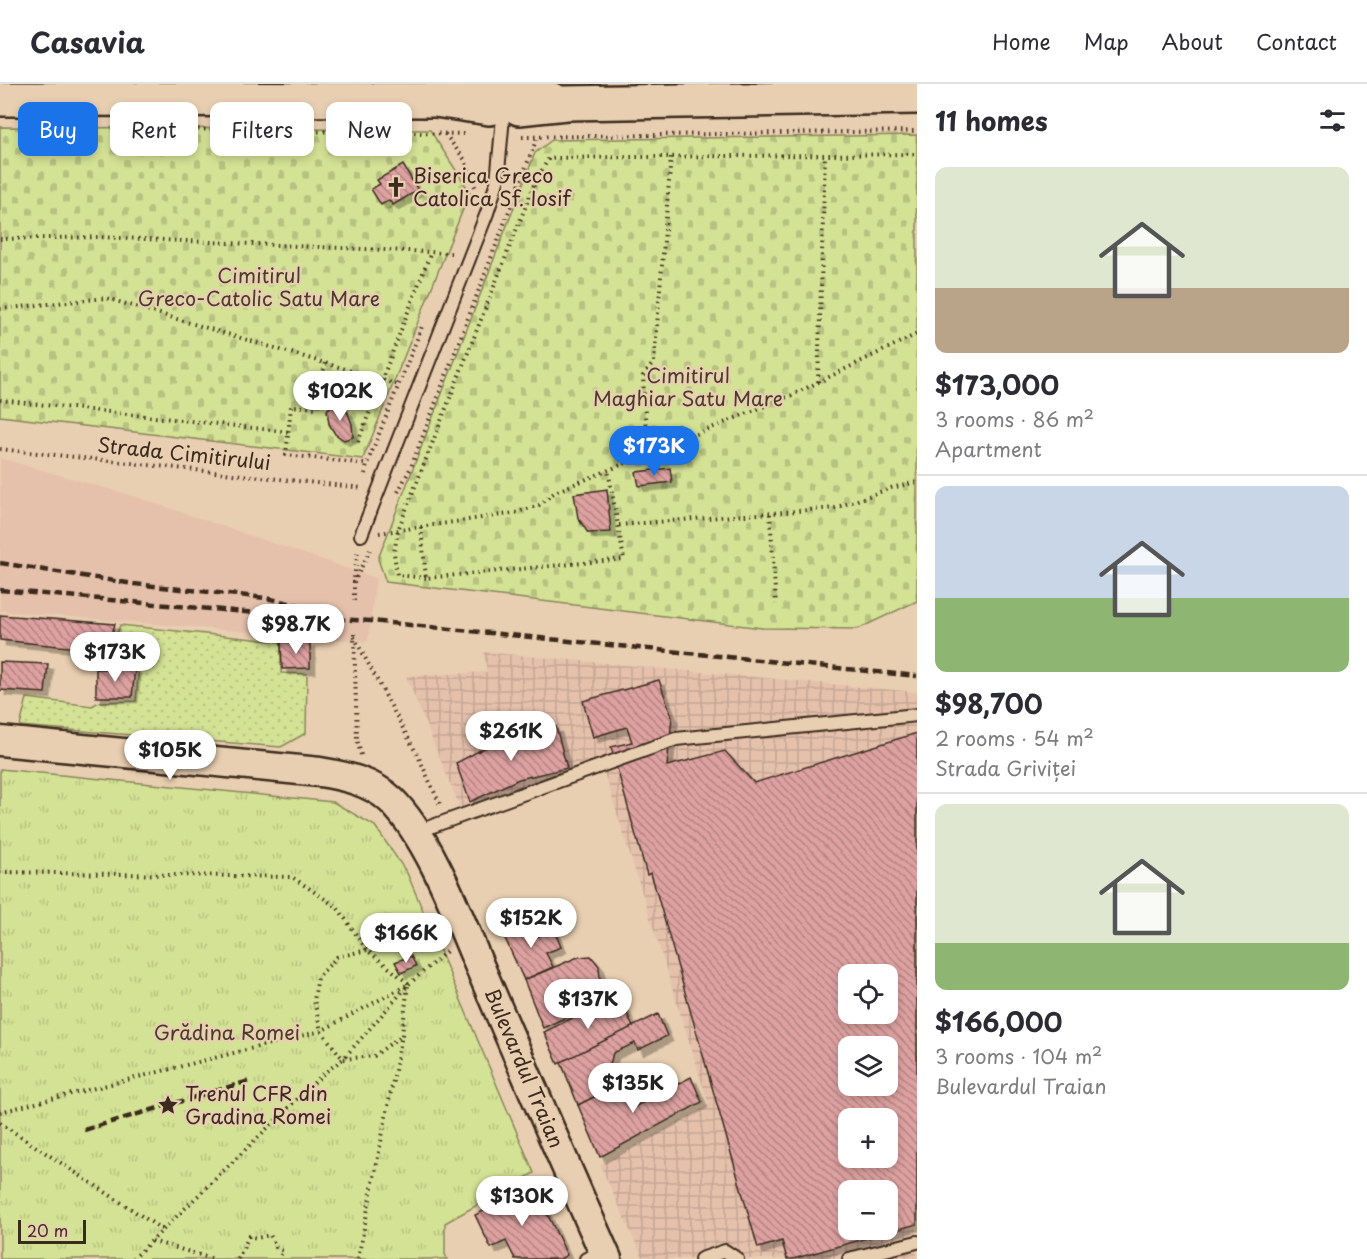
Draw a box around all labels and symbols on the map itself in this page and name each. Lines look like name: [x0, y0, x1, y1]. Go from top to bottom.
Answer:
place label: Biserica Greco Catolica Sf. Iosif: [413, 160, 573, 213]
church icon: Biserica Greco Catolica Sf. Iosif: [384, 175, 408, 199]
park label: Cimitirul Greco-Catolic Satu Mare: [138, 260, 380, 313]
park label: Cimitirul Maghiar Satu Mare: [593, 360, 783, 413]
pin: $102K: [298, 371, 382, 422]
pin: $173K: [612, 426, 696, 477]
street label: Strada Cimitirului: [96, 429, 272, 477]
pin: $98.7K: [247, 604, 345, 655]
pin: $173K: [73, 632, 157, 683]
pin: $261K: [469, 711, 553, 762]
pin: $105K: [128, 730, 212, 781]
pin: $152K: [489, 898, 573, 949]
pin: $166K: [364, 913, 448, 964]
pin: $137K: [546, 979, 630, 1030]
street label: Bulevardul Traian: [478, 983, 572, 1152]
park label: Grădina Romei: [154, 1017, 300, 1047]
pin: $135K: [591, 1063, 675, 1114]
place label: Trenul CFR din Gradina Romei: [185, 1078, 331, 1131]
place icon: Trenul CFR din Gradina Romei: [156, 1093, 180, 1117]
pin: $130K: [480, 1176, 564, 1227]
scale bar: [18, 1217, 86, 1244]

